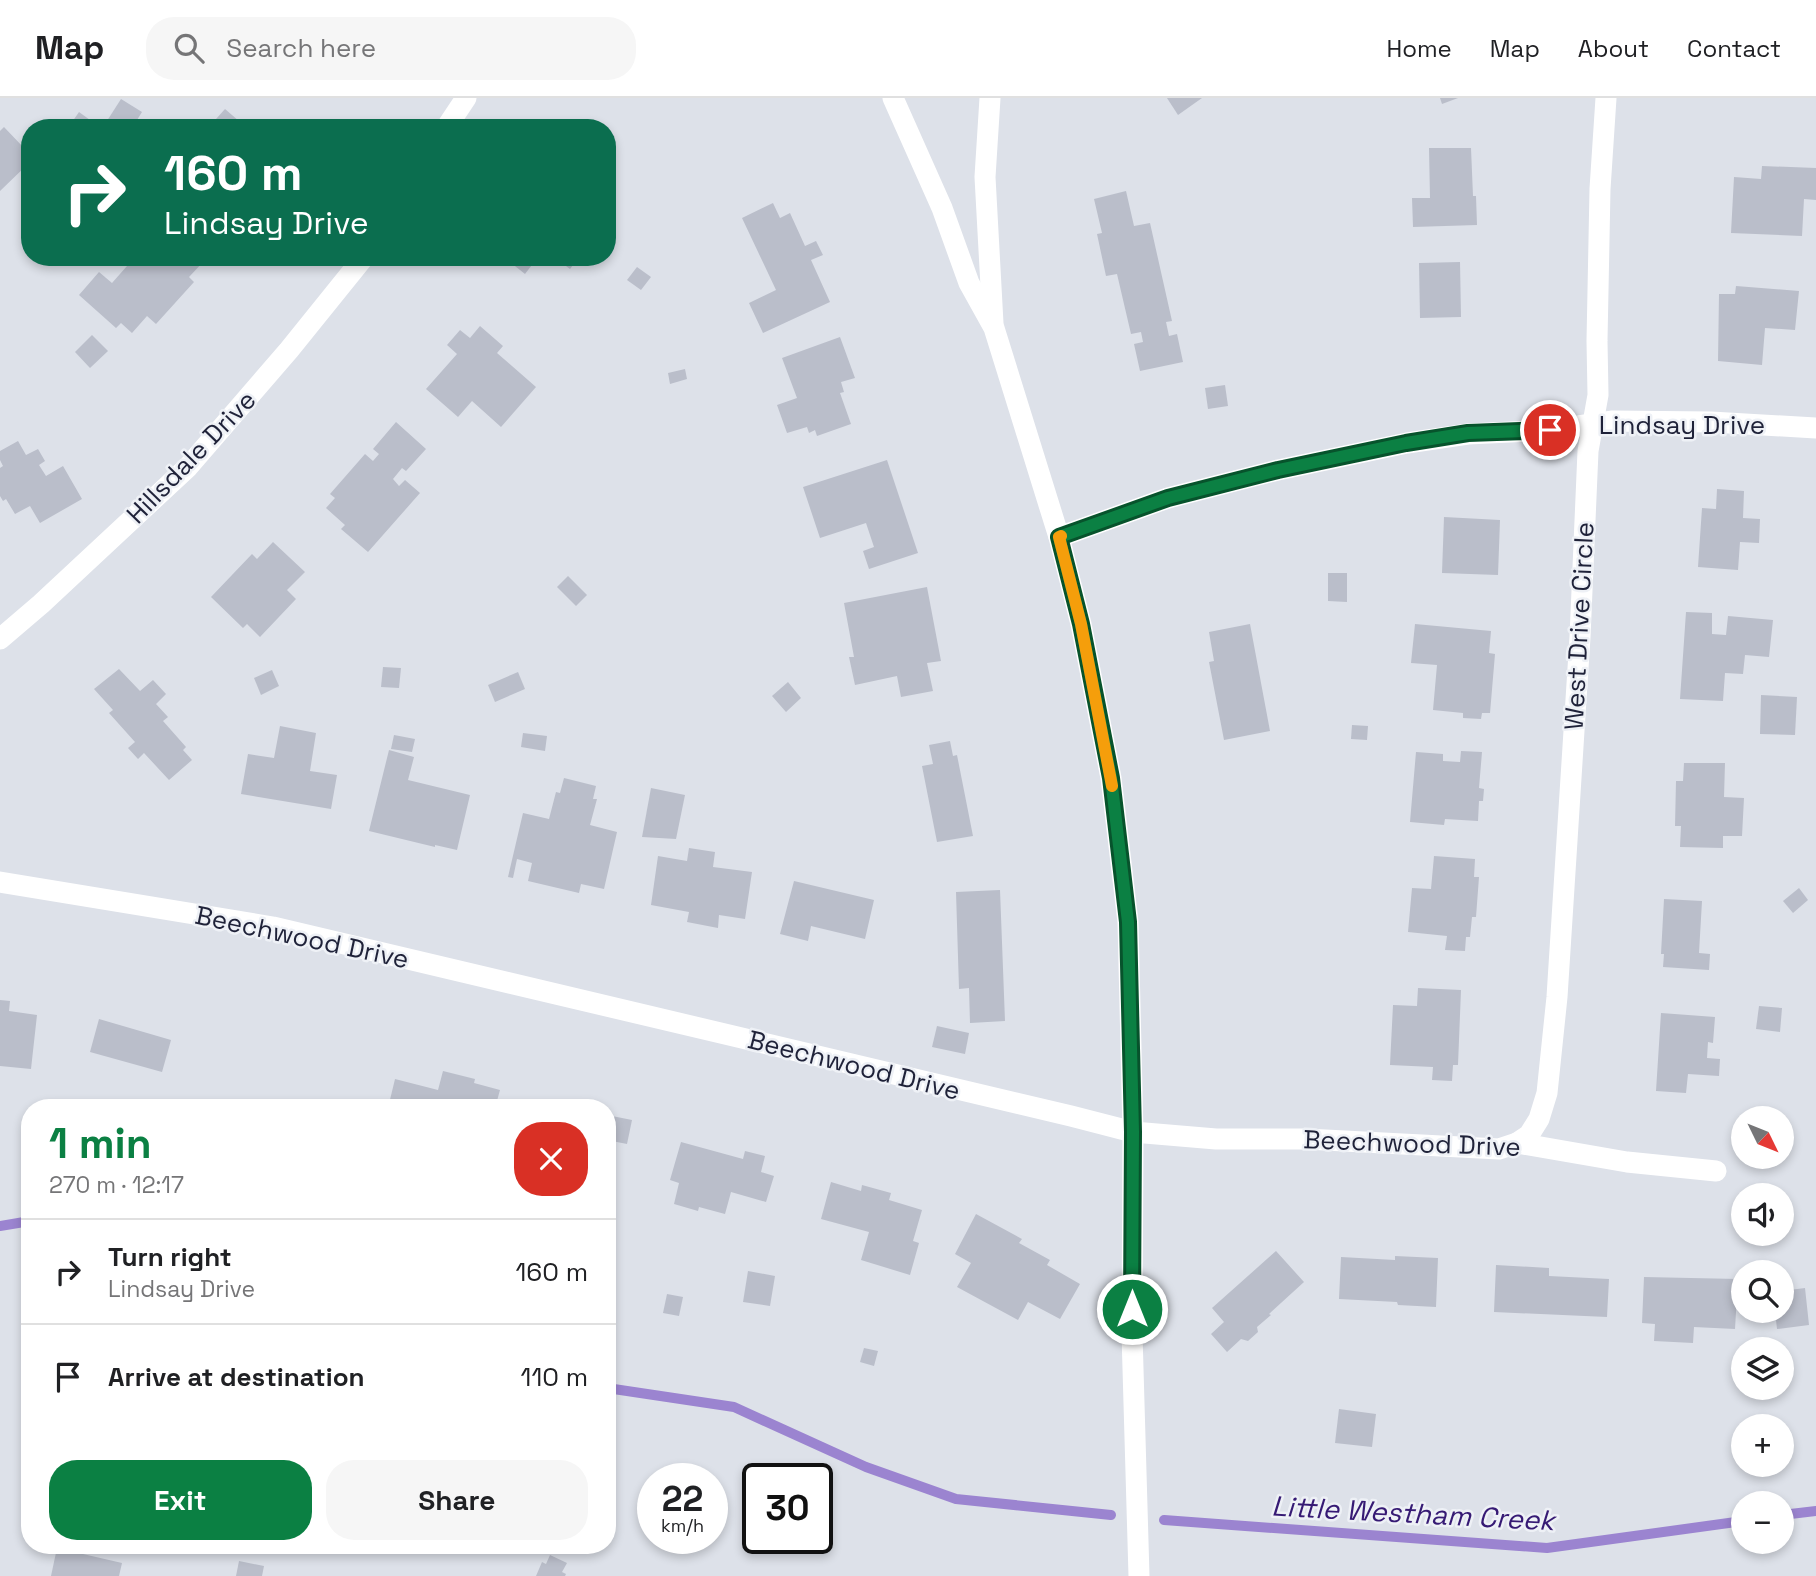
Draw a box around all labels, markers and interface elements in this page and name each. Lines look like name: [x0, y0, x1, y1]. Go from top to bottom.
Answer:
search box: [146, 17, 636, 80]
text: Map: [35, 27, 104, 69]
icon: search: [170, 29, 208, 67]
text: Search here: [226, 31, 376, 65]
text: Home: [1386, 33, 1452, 64]
text: Map: [1490, 33, 1540, 64]
text: About: [1578, 33, 1649, 64]
text: Contact: [1687, 33, 1781, 64]
text: 160 m: [164, 142, 302, 204]
icon: right: [49, 147, 140, 238]
text: Lindsay Drive: [164, 203, 369, 243]
street label: Hillsdale Drive: [119, 383, 263, 531]
pin: [1520, 400, 1580, 460]
street label: Lindsay Drive: [1599, 408, 1765, 442]
icon: arrive: [1531, 411, 1569, 449]
street label: West Drive Circle: [1557, 521, 1601, 731]
street label: Beechwood Drive: [192, 898, 412, 976]
street label: Beechwood Drive: [744, 1022, 964, 1108]
north arrow: [1731, 1106, 1794, 1169]
map controls: [1731, 1106, 1794, 1554]
text: 1 min: [49, 1117, 152, 1170]
button: close: [514, 1122, 588, 1196]
street label: Beechwood Drive: [1303, 1122, 1521, 1164]
text: 270 m · 12:17: [49, 1170, 184, 1200]
button: sound: [1731, 1183, 1794, 1246]
text: Turn right: [108, 1240, 232, 1274]
icon: right: [49, 1253, 87, 1291]
text: 160 m: [516, 1255, 588, 1289]
button: search: [1731, 1260, 1794, 1323]
position arrow: [1095, 1272, 1169, 1346]
text: Lindsay Drive: [108, 1274, 255, 1304]
button: layers: [1731, 1337, 1794, 1400]
icon: arrive: [49, 1358, 87, 1396]
text: Arrive at destination: [108, 1360, 365, 1394]
text: 110 m: [521, 1360, 588, 1394]
button: +: [1731, 1414, 1794, 1477]
button: Exit: [49, 1460, 312, 1540]
button: Share: [326, 1460, 588, 1540]
speed limit sign: 30: [742, 1463, 833, 1554]
text: 22: [662, 1477, 703, 1521]
water label: Little Westham Creek: [1271, 1488, 1558, 1539]
button: −: [1731, 1491, 1794, 1554]
text: km/h: [661, 1514, 704, 1537]

